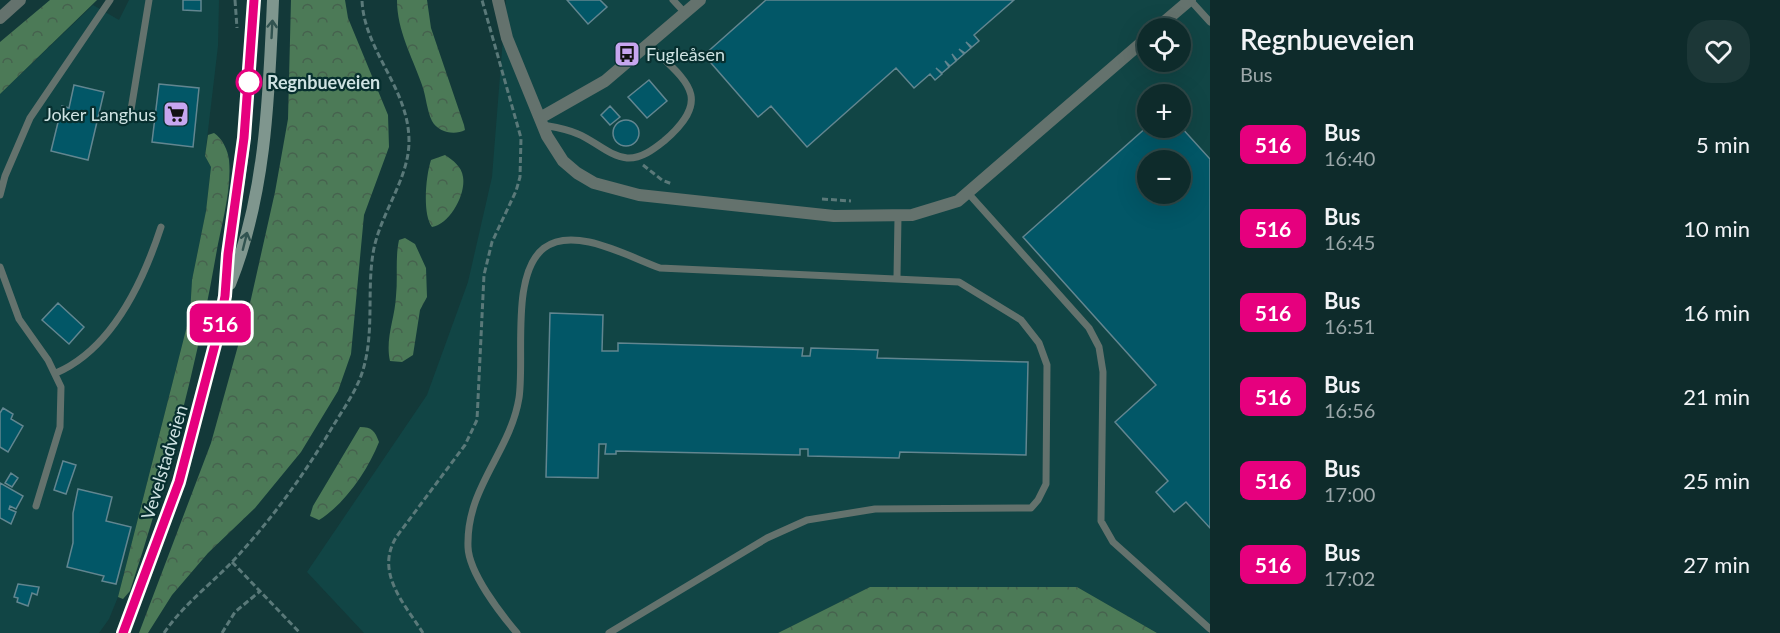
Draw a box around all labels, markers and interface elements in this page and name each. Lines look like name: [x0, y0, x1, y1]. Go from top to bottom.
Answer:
map controls: [1137, 18, 1191, 204]
button: locate: [1137, 18, 1191, 72]
one-way arrow: [266, 19, 277, 39]
button: heart: [1687, 20, 1750, 83]
text: Regnbueveien: [1240, 22, 1415, 56]
bus stop icon: Fugleåsen: [612, 39, 642, 69]
place label: Fugleåsen: [646, 43, 725, 65]
text: Bus: [1240, 62, 1273, 86]
marker: Regnbueveien: [236, 69, 262, 95]
place label: Regnbueveien: [267, 71, 380, 93]
button: +: [1137, 84, 1191, 138]
supermarket icon: Joker Langhus: [161, 99, 191, 129]
place label: Joker Langhus: [44, 103, 156, 125]
text: Bus: [1324, 119, 1360, 146]
text: 5 min: [1696, 131, 1750, 158]
text: 516: [1255, 132, 1291, 157]
text: 16:40: [1324, 146, 1375, 170]
button: −: [1137, 150, 1191, 204]
text: Bus: [1324, 203, 1360, 230]
text: 10 min: [1683, 215, 1750, 242]
text: 516: [1255, 216, 1291, 241]
text: 16:45: [1324, 230, 1375, 254]
one-way arrow: [239, 232, 251, 251]
text: Bus: [1324, 287, 1360, 314]
text: 16 min: [1683, 299, 1750, 326]
text: 516: [1255, 300, 1291, 325]
line badge: 516: [186, 304, 254, 342]
text: 516: [202, 311, 238, 336]
text: 16:51: [1324, 314, 1375, 338]
text: Bus: [1324, 371, 1360, 398]
text: 21 min: [1683, 383, 1750, 410]
text: 516: [1255, 384, 1291, 409]
text: 16:56: [1324, 398, 1375, 422]
street label: Vevelstadveien: [136, 402, 192, 522]
text: Bus: [1324, 455, 1360, 482]
text: 25 min: [1683, 467, 1750, 494]
text: 516: [1255, 468, 1291, 493]
text: 17:00: [1324, 482, 1375, 506]
text: Bus: [1324, 539, 1360, 566]
text: 27 min: [1683, 551, 1750, 578]
text: 516: [1255, 552, 1291, 577]
text: 17:02: [1324, 566, 1375, 590]

